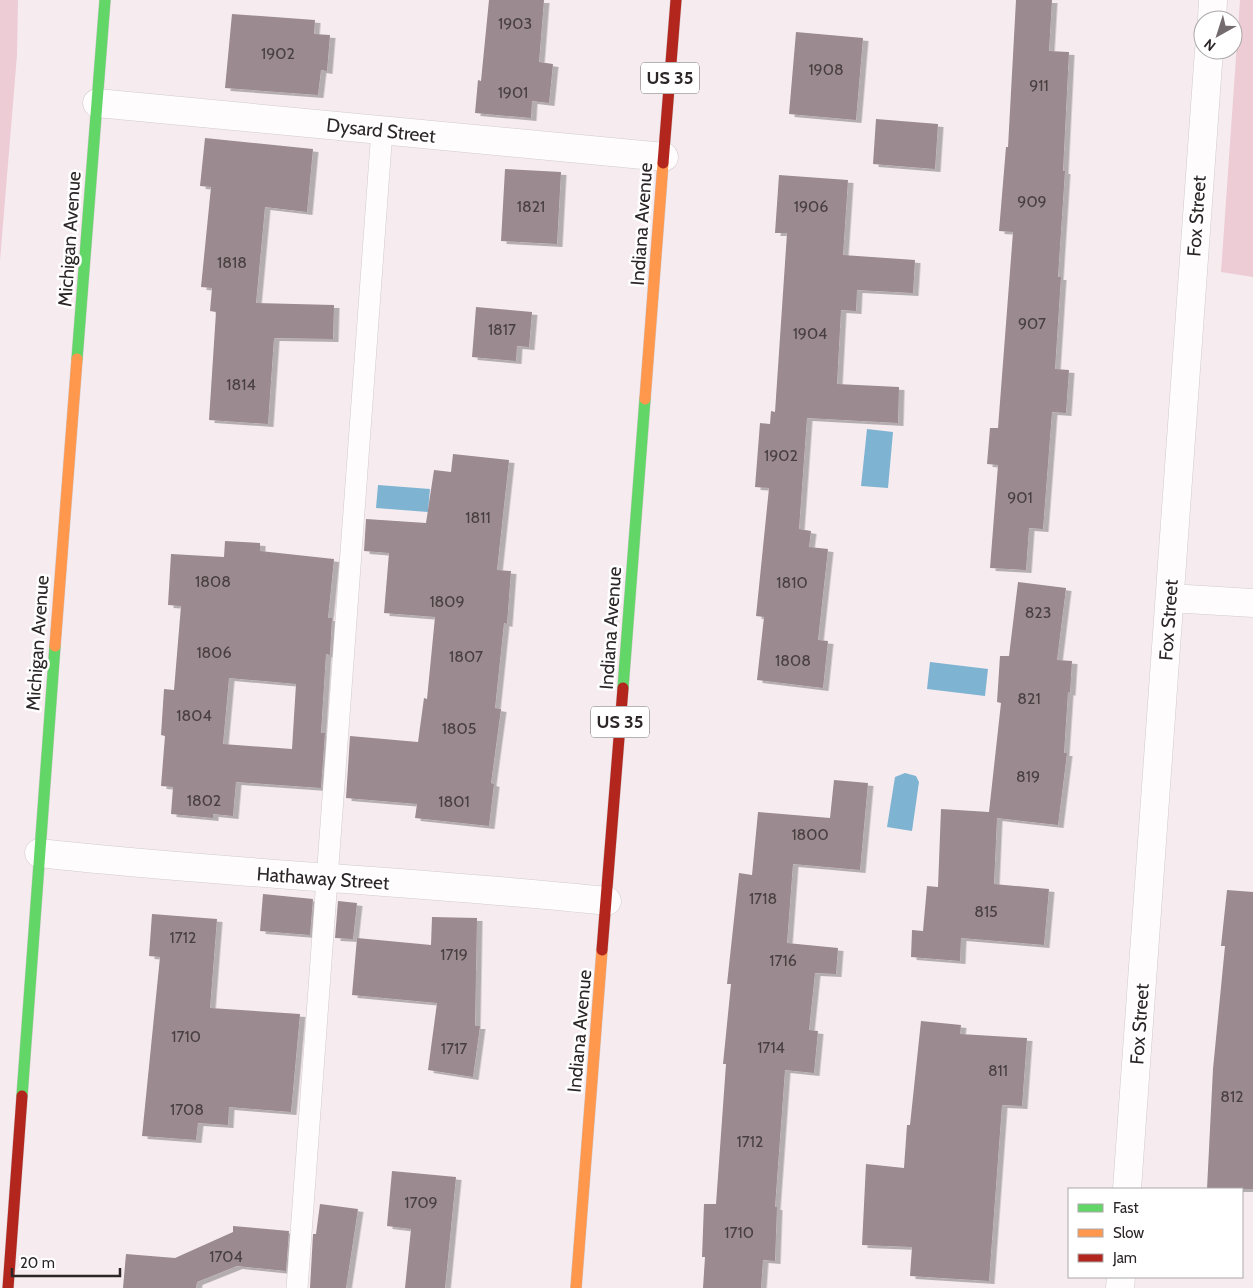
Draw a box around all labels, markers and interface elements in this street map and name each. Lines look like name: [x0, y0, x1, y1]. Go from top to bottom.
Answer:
north arrow: [1193, 10, 1243, 60]
house number: 1903: [498, 14, 532, 33]
text: N: [1200, 35, 1219, 55]
house number: 1902: [261, 44, 295, 63]
house number: 1908: [808, 60, 844, 79]
road number: US 35: [641, 62, 699, 94]
house number: 911: [1029, 76, 1049, 95]
house number: 1901: [498, 83, 528, 102]
street label: Dysard Street: [325, 113, 437, 148]
street label: Indiana Avenue: [626, 161, 657, 286]
street label: Michigan Avenue: [53, 170, 86, 308]
street label: Fox Street: [1182, 174, 1211, 257]
house number: 909: [1017, 192, 1047, 211]
house number: 1821: [517, 197, 545, 216]
house number: 1906: [794, 197, 828, 216]
house number: 1818: [217, 253, 247, 272]
house number: 907: [1018, 314, 1046, 333]
house number: 1817: [488, 320, 516, 339]
house number: 1904: [793, 324, 827, 343]
house number: 1814: [226, 375, 256, 394]
house number: 1902: [764, 446, 798, 465]
house number: 901: [1007, 488, 1033, 507]
house number: 1811: [465, 508, 491, 527]
street label: Indiana Avenue: [595, 565, 626, 690]
house number: 1808: [195, 572, 231, 591]
house number: 1810: [776, 573, 808, 592]
street label: Michigan Avenue: [21, 574, 54, 712]
street label: Fox Street: [1154, 578, 1183, 661]
house number: 1809: [429, 592, 465, 611]
house number: 823: [1025, 603, 1051, 622]
house number: 1806: [196, 643, 232, 662]
house number: 1807: [449, 647, 483, 666]
house number: 1808: [775, 651, 811, 670]
house number: 821: [1017, 689, 1041, 708]
house number: 1804: [176, 706, 212, 725]
road number: US 35: [591, 706, 649, 738]
house number: 1805: [442, 719, 476, 738]
house number: 819: [1016, 767, 1040, 786]
house number: 1802: [187, 791, 221, 810]
house number: 1801: [438, 792, 470, 811]
house number: 1800: [791, 825, 829, 844]
street label: Hathaway Street: [256, 862, 391, 895]
house number: 1718: [749, 889, 777, 908]
house number: 815: [974, 902, 998, 921]
house number: 1712: [170, 928, 196, 947]
house number: 1719: [440, 945, 468, 964]
house number: 1716: [769, 951, 797, 970]
street label: Indiana Avenue: [563, 968, 596, 1093]
street label: Fox Street: [1125, 982, 1154, 1065]
house number: 1710: [171, 1027, 201, 1046]
house number: 1714: [757, 1038, 785, 1057]
house number: 1717: [441, 1039, 467, 1058]
house number: 811: [988, 1061, 1008, 1080]
house number: 812: [1220, 1087, 1244, 1106]
house number: 1708: [170, 1100, 204, 1119]
house number: 1712: [737, 1132, 763, 1151]
legend: [1068, 1188, 1243, 1278]
house number: 1709: [404, 1193, 438, 1212]
text: Fast: [1113, 1199, 1138, 1217]
house number: 1710: [724, 1223, 754, 1242]
text: Slow: [1113, 1224, 1144, 1242]
scale bar: [12, 1246, 120, 1278]
house number: 1704: [209, 1247, 243, 1266]
text: Jam: [1112, 1249, 1137, 1267]
text: 20 m: [20, 1254, 55, 1272]

